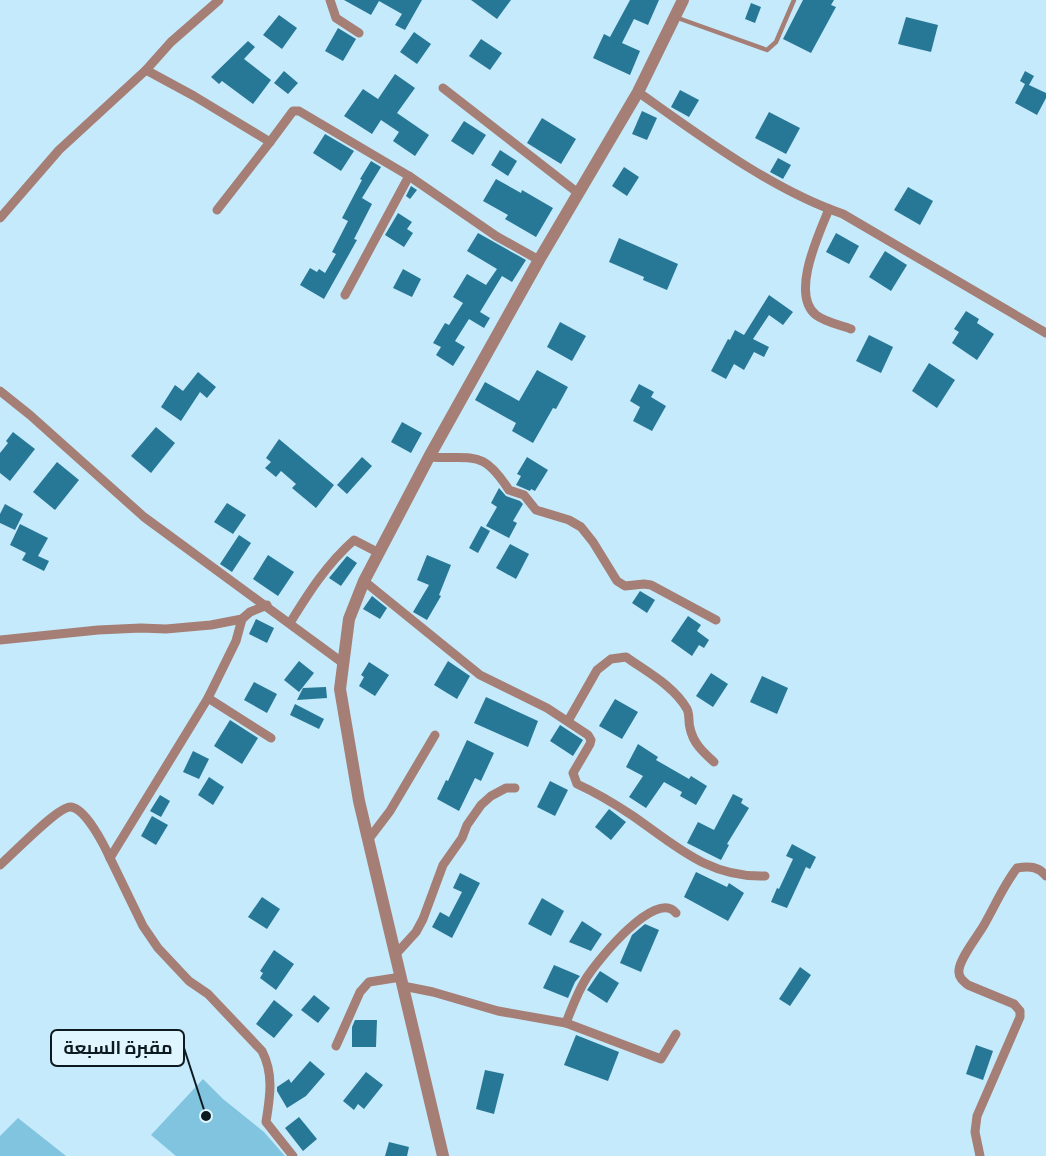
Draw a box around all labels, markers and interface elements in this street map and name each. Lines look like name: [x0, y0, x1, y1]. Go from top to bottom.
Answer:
callout: مقبرة السبعة: [51, 1030, 184, 1066]
text: مقبرة السبعة: [63, 1036, 173, 1061]

